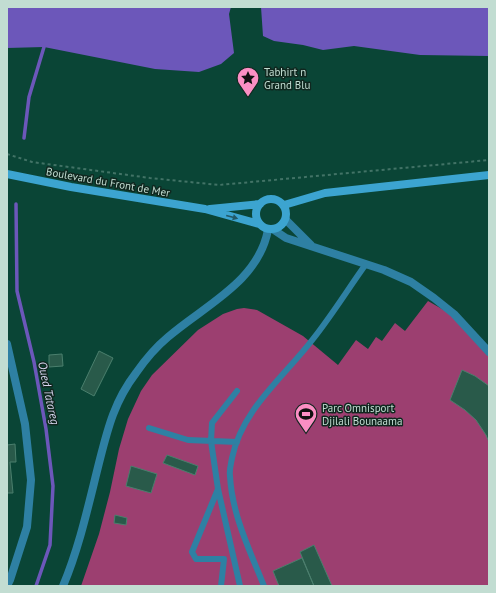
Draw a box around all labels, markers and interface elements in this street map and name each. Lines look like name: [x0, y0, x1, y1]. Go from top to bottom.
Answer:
place icon: Tabḥirt n Grand Blu: [235, 65, 261, 98]
place label: Tabḥirt n Grand Blu: [264, 65, 310, 92]
street label: Boulevard du Front de Mer: [45, 164, 171, 200]
one-way arrow: [226, 215, 238, 221]
water label: Oued Tatareg: [35, 360, 63, 426]
sports icon: Parc Omnisport Djilali Bounaama: [293, 401, 319, 434]
place label: Parc Omnisport Djilali Bounaama: [322, 401, 402, 428]

